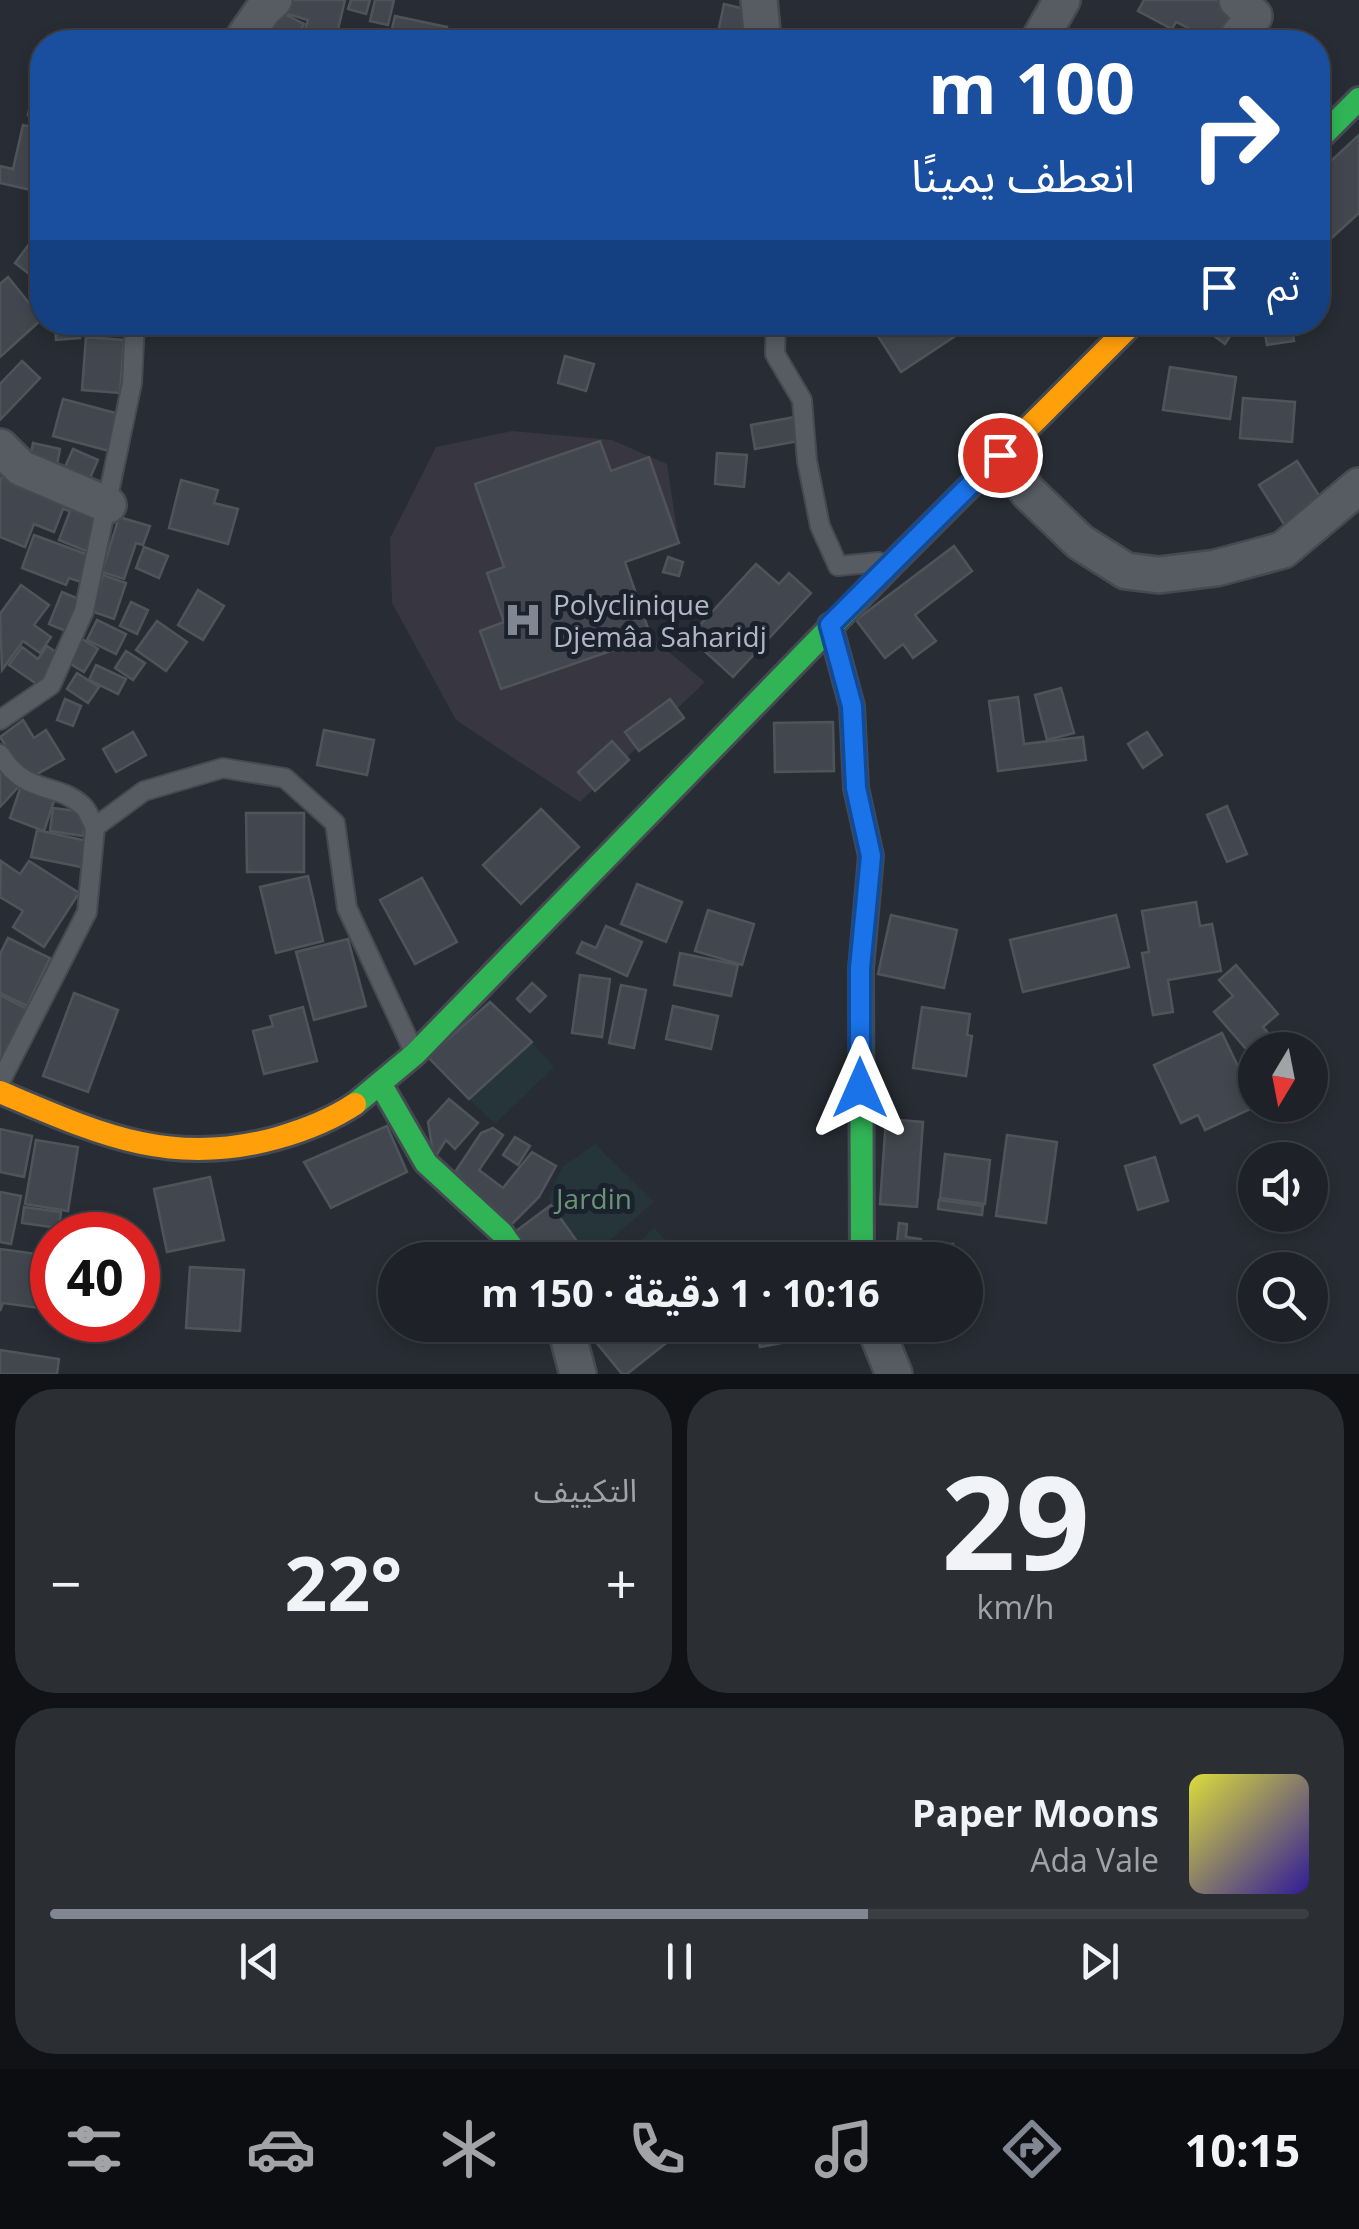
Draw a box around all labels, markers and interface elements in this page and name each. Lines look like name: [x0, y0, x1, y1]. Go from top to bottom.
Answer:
text: 100 m: [928, 39, 1135, 135]
icon: right: [1170, 70, 1300, 200]
text: انعطف يمينًا: [911, 144, 1135, 205]
text: ثم: [1267, 259, 1300, 311]
icon: arrive: [1192, 260, 1247, 315]
pin: [958, 413, 1043, 498]
icon: arrive: [973, 428, 1028, 483]
place label: Polyclinique Djemâa Saharidj: [553, 585, 767, 655]
hospital icon: Polyclinique Djemâa Saharidj: [502, 599, 544, 641]
north arrow: [1238, 1032, 1328, 1122]
map controls: [1238, 1032, 1328, 1342]
position arrow: [808, 1036, 912, 1140]
button: sound: [1238, 1142, 1328, 1232]
park label: Jardin: [553, 1179, 632, 1217]
speed limit sign: 40: [30, 1212, 160, 1342]
button: search: [1238, 1252, 1328, 1342]
text: 10:16 · 1 دقيقة · 150 m: [481, 1266, 880, 1318]
text: 29: [941, 1431, 1090, 1608]
text: التكييف: [534, 1468, 637, 1511]
text: 22°: [285, 1531, 402, 1633]
text: −: [50, 1545, 81, 1620]
text: +: [606, 1545, 637, 1620]
text: km/h: [977, 1585, 1054, 1628]
text: Paper Moons: [912, 1786, 1159, 1838]
text: Ada Vale: [1030, 1838, 1159, 1881]
icon: previous: [232, 1934, 287, 1989]
icon: pause: [652, 1934, 707, 1989]
icon: next: [1072, 1934, 1127, 1989]
icon: filters: [59, 2114, 129, 2184]
icon: car: [246, 2114, 316, 2184]
icon: climate: [434, 2114, 504, 2184]
icon: phone: [622, 2114, 692, 2184]
icon: music: [809, 2114, 879, 2184]
icon: directions: [997, 2114, 1067, 2184]
text: 10:15: [1184, 2119, 1300, 2180]

